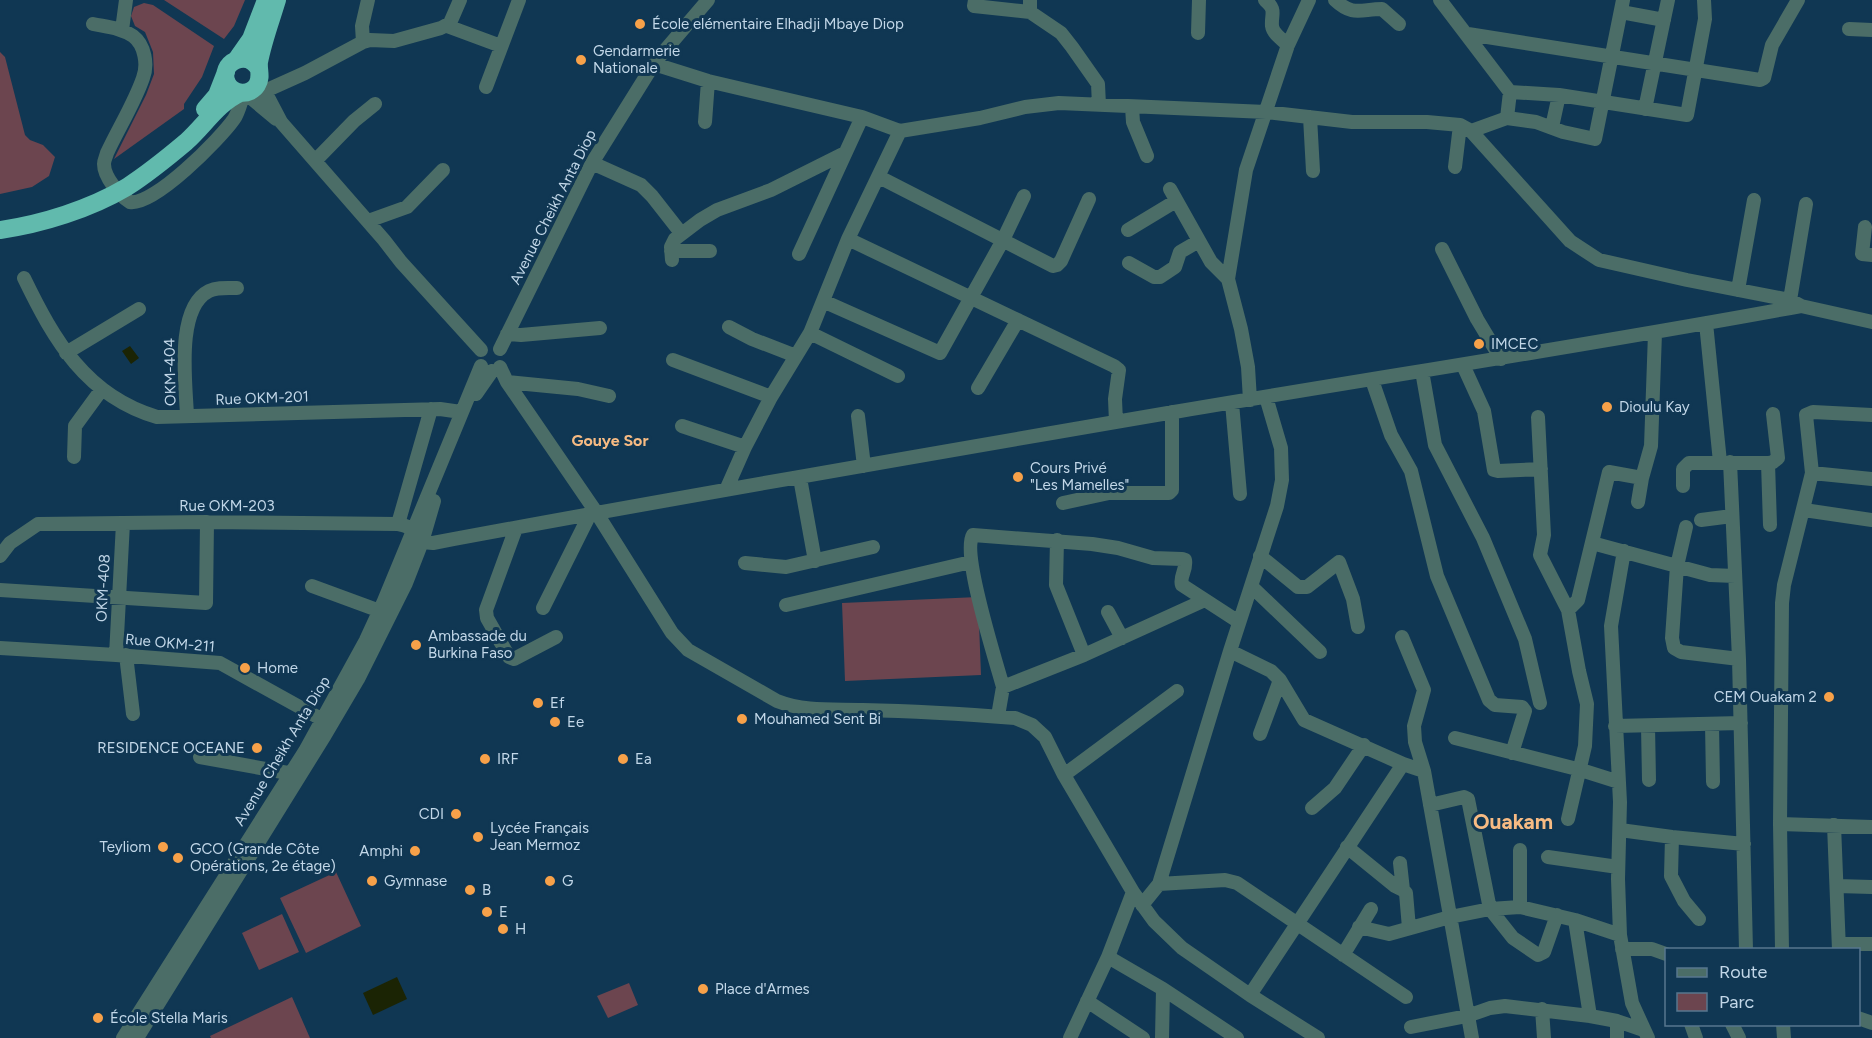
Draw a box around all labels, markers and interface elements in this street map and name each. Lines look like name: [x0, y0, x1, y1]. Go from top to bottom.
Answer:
place label: École elémentaire Elhadji Mbaye Diop: [652, 15, 904, 33]
marker: École elémentaire Elhadji Mbaye Diop: [633, 17, 647, 31]
place label: Gendarmerie Nationale: [593, 42, 680, 77]
marker: Gendarmerie Nationale: [574, 53, 588, 67]
street label: Avenue Cheikh Anta Diop: [506, 126, 600, 287]
place label: IMCEC: [1491, 335, 1538, 353]
marker: IMCEC: [1472, 337, 1486, 351]
street label: OKM-404: [160, 338, 180, 406]
street label: Rue OKM-201: [215, 387, 309, 409]
place label: Dioulu Kay: [1619, 398, 1690, 416]
marker: Dioulu Kay: [1600, 400, 1614, 414]
district label: Gouye Sor: [572, 431, 648, 450]
place label: Cours Privé "Les Mamelles": [1030, 459, 1129, 494]
marker: Cours Privé "Les Mamelles": [1011, 470, 1025, 484]
street label: Rue OKM-203: [179, 497, 275, 515]
street label: OKM-408: [92, 554, 114, 622]
place label: Ambassade du Burkina Faso: [428, 627, 527, 662]
street label: Rue OKM-211: [124, 630, 216, 656]
marker: Ambassade du Burkina Faso: [409, 638, 423, 652]
place label: Home: [257, 659, 298, 677]
marker: Home: [238, 661, 252, 675]
street label: Avenue Cheikh Anta Diop: [230, 673, 334, 829]
place label: CEM Ouakam 2: [1714, 688, 1817, 706]
marker: CEM Ouakam 2: [1822, 690, 1836, 704]
place label: Ef: [550, 694, 565, 712]
marker: Ef: [531, 696, 545, 710]
place label: Mouhamed Sent Bi: [754, 710, 881, 728]
marker: Mouhamed Sent Bi: [735, 712, 749, 726]
place label: Ee: [567, 713, 584, 731]
marker: Ee: [548, 715, 562, 729]
place label: RESIDENCE OCEANE: [97, 739, 245, 757]
marker: RESIDENCE OCEANE: [250, 741, 264, 755]
place label: IRF: [497, 750, 519, 768]
place label: Ea: [635, 750, 652, 768]
marker: IRF: [478, 752, 492, 766]
marker: Ea: [616, 752, 630, 766]
place label: CDI: [419, 805, 444, 823]
marker: CDI: [449, 807, 463, 821]
district label: Ouakam: [1473, 809, 1553, 834]
place label: Lycée Français Jean Mermoz: [490, 819, 589, 854]
marker: Lycée Français Jean Mermoz: [471, 830, 485, 844]
place label: Teyliom: [100, 838, 151, 856]
marker: Teyliom: [156, 840, 170, 854]
place label: GCO (Grande Côte Opérations, 2e étage): [190, 840, 336, 875]
place label: Amphi: [359, 842, 403, 860]
marker: Amphi: [408, 844, 422, 858]
marker: GCO (Grande Côte Opérations, 2e étage): [171, 851, 185, 865]
place label: Gymnase: [384, 872, 447, 890]
place label: G: [562, 872, 573, 890]
marker: Gymnase: [365, 874, 379, 888]
marker: G: [543, 874, 557, 888]
place label: B: [482, 881, 491, 899]
marker: B: [463, 883, 477, 897]
place label: E: [499, 903, 508, 921]
marker: E: [480, 905, 494, 919]
place label: H: [515, 920, 526, 938]
marker: H: [496, 922, 510, 936]
legend: [1665, 948, 1860, 1026]
text: Route: [1719, 961, 1768, 983]
place label: Place d'Armes: [715, 980, 810, 998]
marker: Place d'Armes: [696, 982, 710, 996]
text: Parc: [1719, 991, 1755, 1013]
place label: École Stella Maris: [110, 1009, 228, 1027]
marker: École Stella Maris: [91, 1011, 105, 1025]

